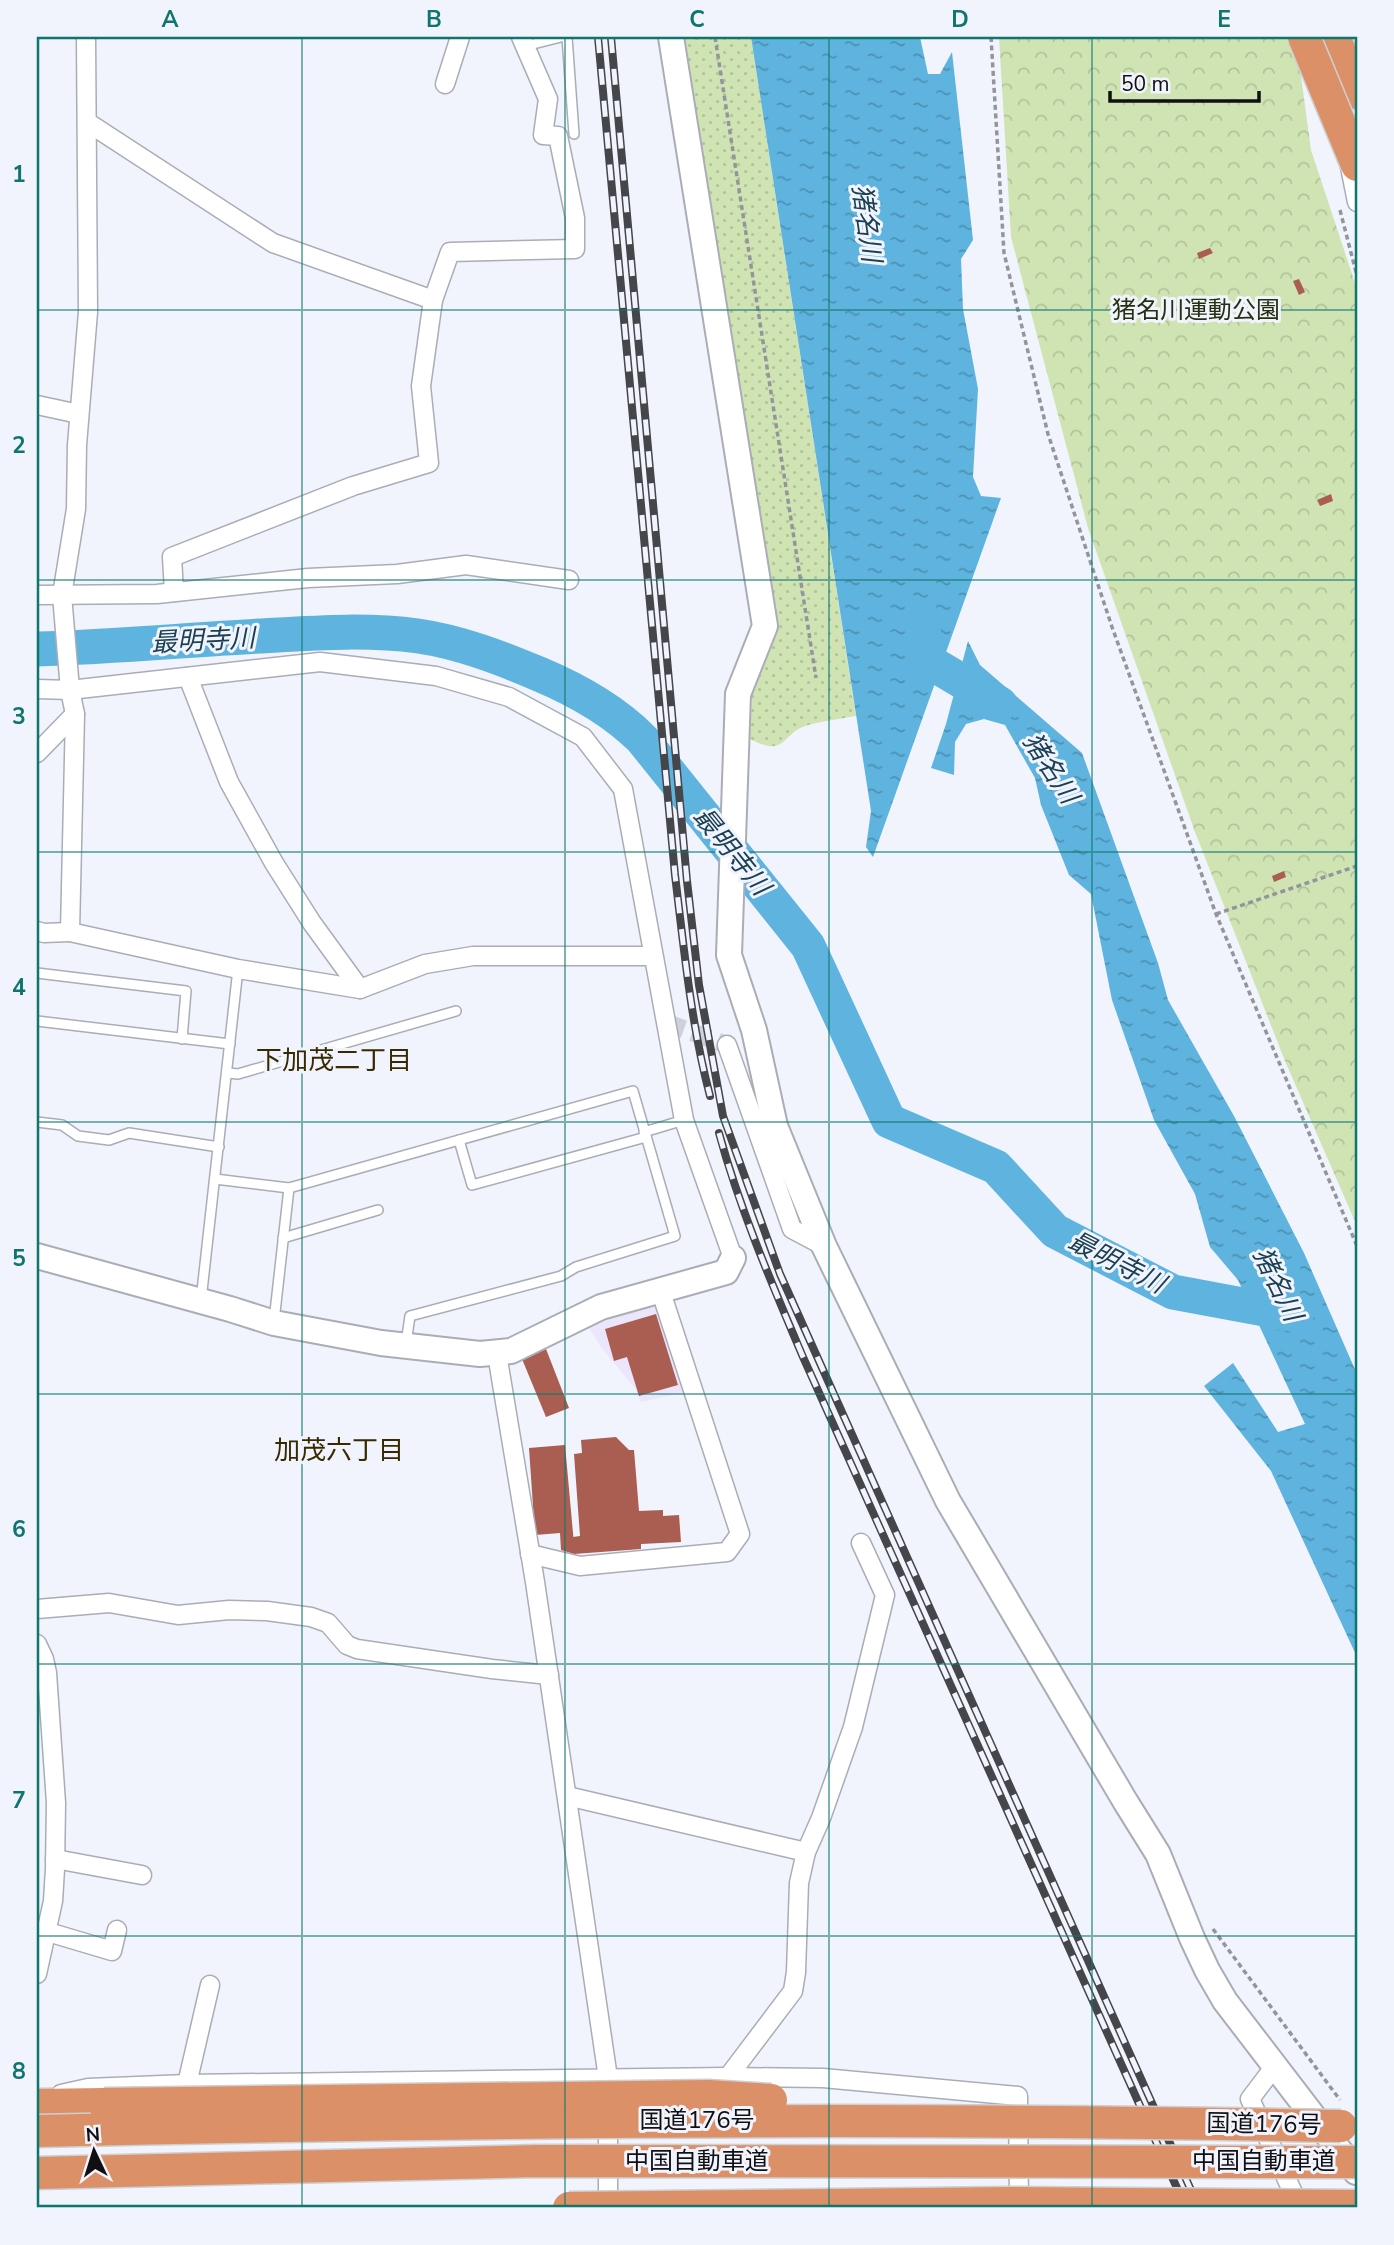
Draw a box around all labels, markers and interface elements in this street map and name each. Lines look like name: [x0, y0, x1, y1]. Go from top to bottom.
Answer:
text: A: [161, 4, 179, 35]
text: B: [426, 4, 442, 35]
text: C: [689, 4, 705, 35]
text: D: [951, 4, 969, 35]
text: E: [1217, 4, 1231, 35]
scale bar: [1110, 60, 1259, 104]
text: 50 m: [1121, 70, 1170, 98]
text: 1: [12, 159, 26, 190]
water label: 猪名川: [844, 182, 890, 267]
park label: 猪名川運動公園: [1112, 294, 1280, 326]
text: 2: [12, 430, 26, 461]
water label: 最明寺川: [150, 620, 259, 661]
text: 3: [12, 701, 26, 732]
water label: 猪名川: [1015, 726, 1088, 813]
water label: 最明寺川: [685, 800, 780, 905]
text: 4: [12, 972, 26, 1003]
district label: 下加茂二丁目: [256, 1043, 412, 1078]
water label: 最明寺川: [1062, 1223, 1174, 1303]
water label: 猪名川: [1245, 1241, 1312, 1330]
text: 5: [12, 1243, 26, 1274]
district label: 加茂六丁目: [274, 1433, 404, 1468]
text: 6: [12, 1514, 26, 1545]
text: 7: [12, 1785, 26, 1816]
text: 8: [12, 2056, 26, 2087]
street label: 国道176号: [639, 2104, 755, 2136]
street label: 国道176号: [1206, 2107, 1322, 2141]
north arrow: [60, 2116, 130, 2186]
text: N: [85, 2122, 101, 2149]
street label: 中国自動車道: [625, 2145, 769, 2177]
street label: 中国自動車道: [1192, 2145, 1336, 2177]

